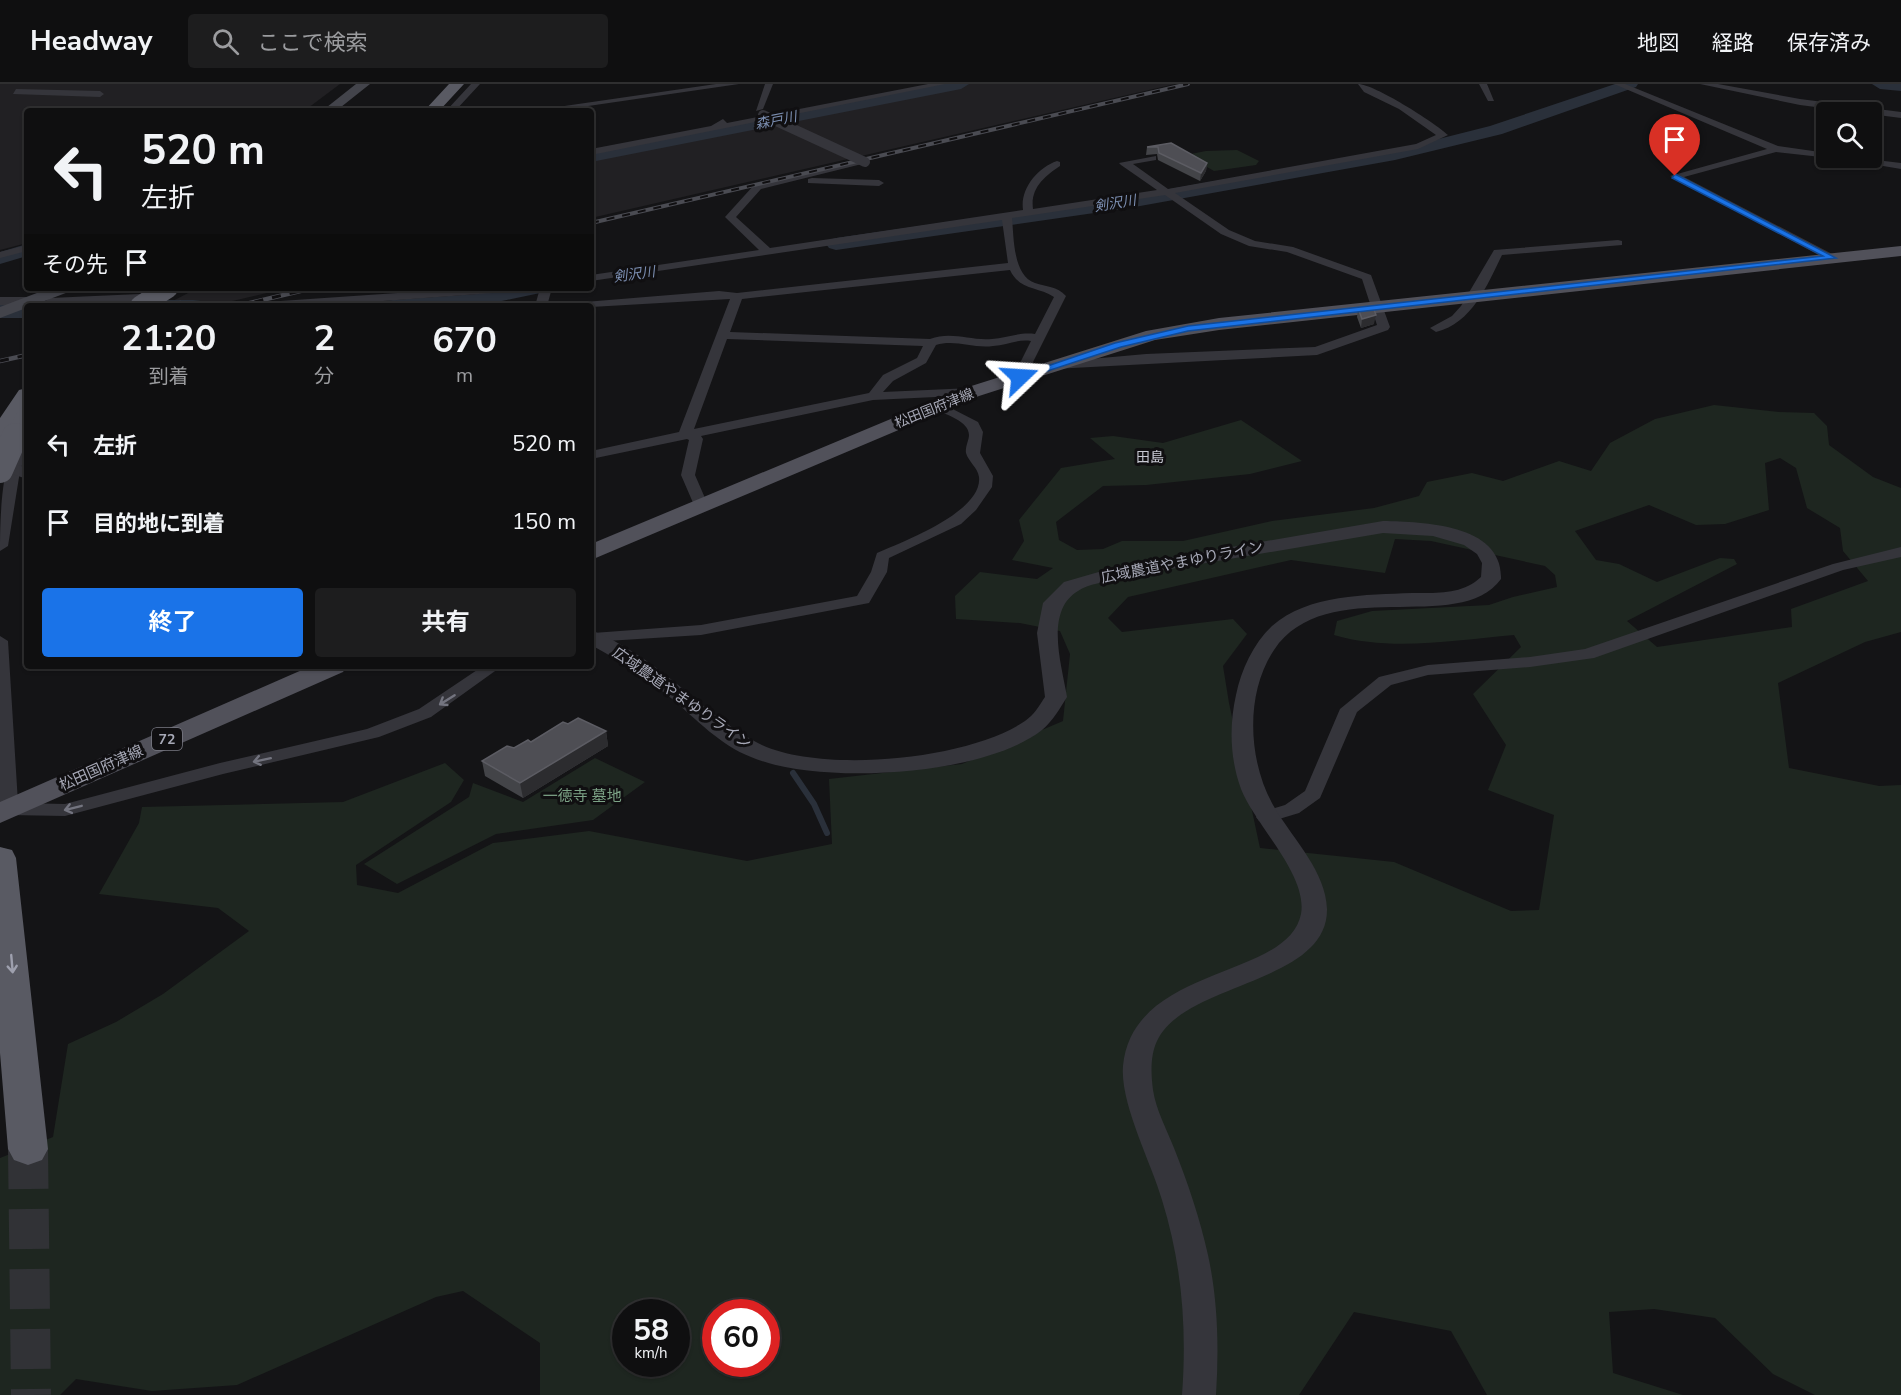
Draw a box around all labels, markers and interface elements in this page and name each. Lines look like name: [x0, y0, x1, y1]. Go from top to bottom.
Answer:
search box: [188, 14, 608, 68]
text: Headway: [30, 22, 152, 60]
icon: search: [209, 25, 242, 58]
text: ここで検索: [257, 28, 367, 58]
text: 地図: [1637, 29, 1679, 57]
text: 経路: [1712, 29, 1754, 57]
text: 保存済み: [1787, 29, 1871, 57]
map controls: [1816, 102, 1882, 168]
button: search: [1816, 102, 1882, 168]
water label: 森戸川: [754, 107, 800, 134]
pin: [1649, 114, 1700, 176]
text: 520 m: [141, 122, 265, 179]
icon: arrive: [1658, 123, 1691, 156]
icon: left: [42, 132, 120, 210]
text: 左折: [141, 180, 195, 217]
water label: 剣沢川: [1093, 191, 1139, 216]
icon: arrive: [120, 246, 153, 279]
text: その先: [42, 250, 108, 280]
water label: 剣沢川: [612, 262, 658, 287]
text: 21:20: [121, 314, 216, 363]
text: 2: [313, 314, 335, 363]
text: 670: [432, 316, 497, 365]
position arrow: [988, 345, 1052, 409]
text: m: [456, 362, 473, 389]
text: 到着: [149, 363, 189, 390]
text: 分: [314, 363, 334, 390]
street label: 松田国府津線: [892, 384, 977, 433]
icon: left: [42, 428, 75, 461]
text: 520 m: [512, 429, 576, 459]
text: 左折: [93, 431, 137, 461]
district label: 田島: [1136, 448, 1164, 467]
icon: arrive: [42, 506, 75, 539]
text: 150 m: [512, 507, 576, 537]
text: 目的地に到着: [93, 509, 225, 539]
street label: 広域農道やまゆりライン: [1099, 536, 1265, 588]
button: 終了: [42, 588, 303, 657]
button: 共有: [315, 588, 576, 657]
street label: 広域農道やまゆりライン: [609, 642, 755, 754]
one-way arrow: [439, 694, 455, 706]
road number: 72: [152, 728, 182, 750]
street label: 松田国府津線: [56, 741, 146, 795]
one-way arrow: [253, 755, 273, 766]
park label: 一徳寺 墓地: [543, 786, 621, 806]
one-way arrow: [64, 802, 83, 814]
one-way arrow: [7, 953, 18, 973]
speed limit sign: 60: [702, 1299, 780, 1377]
text: 58: [633, 1310, 669, 1351]
text: km/h: [634, 1343, 668, 1363]

